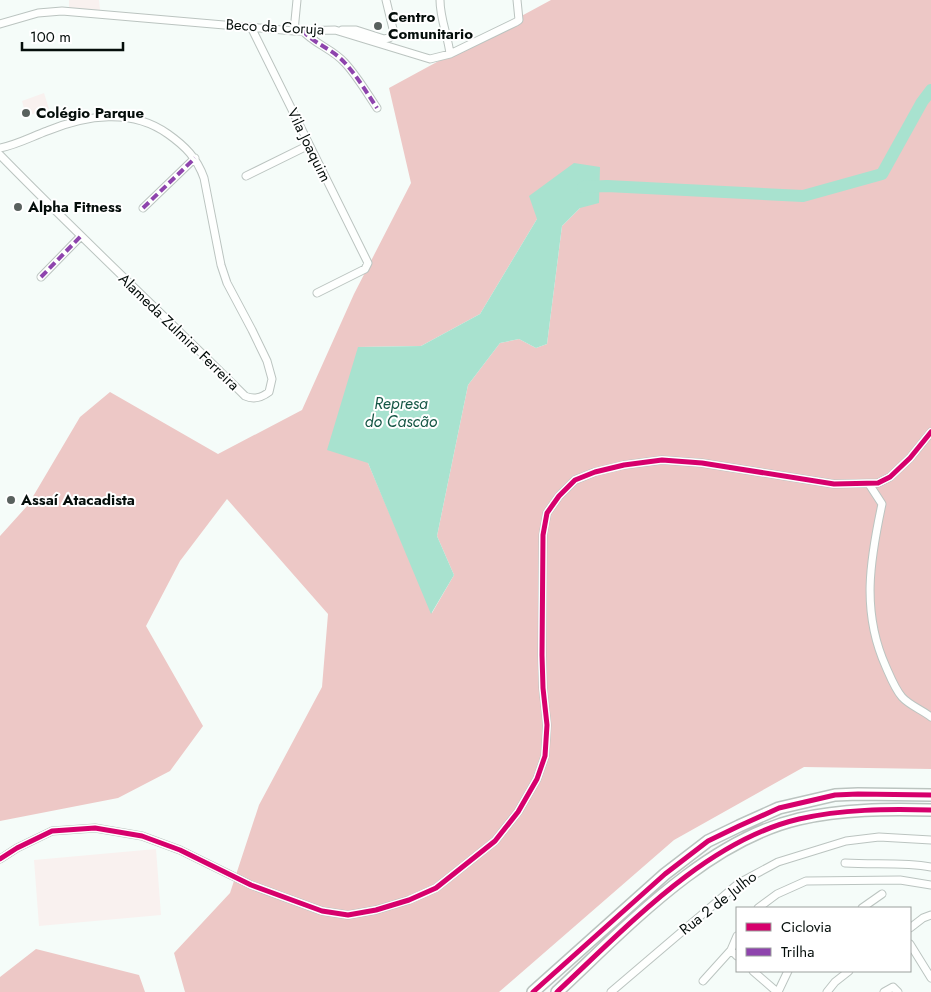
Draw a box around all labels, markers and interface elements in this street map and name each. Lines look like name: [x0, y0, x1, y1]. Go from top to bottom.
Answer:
place label: Centro Comunitario: [388, 6, 473, 45]
street label: Beco da Coruja: [225, 13, 325, 41]
scale bar: [22, 20, 124, 52]
marker: Centro Comunitario: [372, 20, 384, 32]
text: 100 m: [30, 26, 71, 48]
place label: Colégio Parque: [36, 102, 144, 124]
street label: Vila Joaquim: [282, 104, 336, 186]
marker: Colégio Parque: [20, 107, 32, 119]
place label: Alpha Fitness: [27, 196, 122, 218]
marker: Alpha Fitness: [12, 201, 24, 213]
street label: Alameda Zulmira Ferreira: [114, 268, 244, 396]
water label: Represa do Cascão: [365, 392, 438, 433]
place label: Assaí Atacadista: [20, 489, 135, 511]
marker: Assaí Atacadista: [5, 494, 17, 506]
street label: Rua 2 de Julho: [675, 866, 761, 940]
legend: [736, 907, 911, 972]
text: Ciclovia: [781, 916, 831, 938]
text: Trilha: [781, 941, 814, 963]

